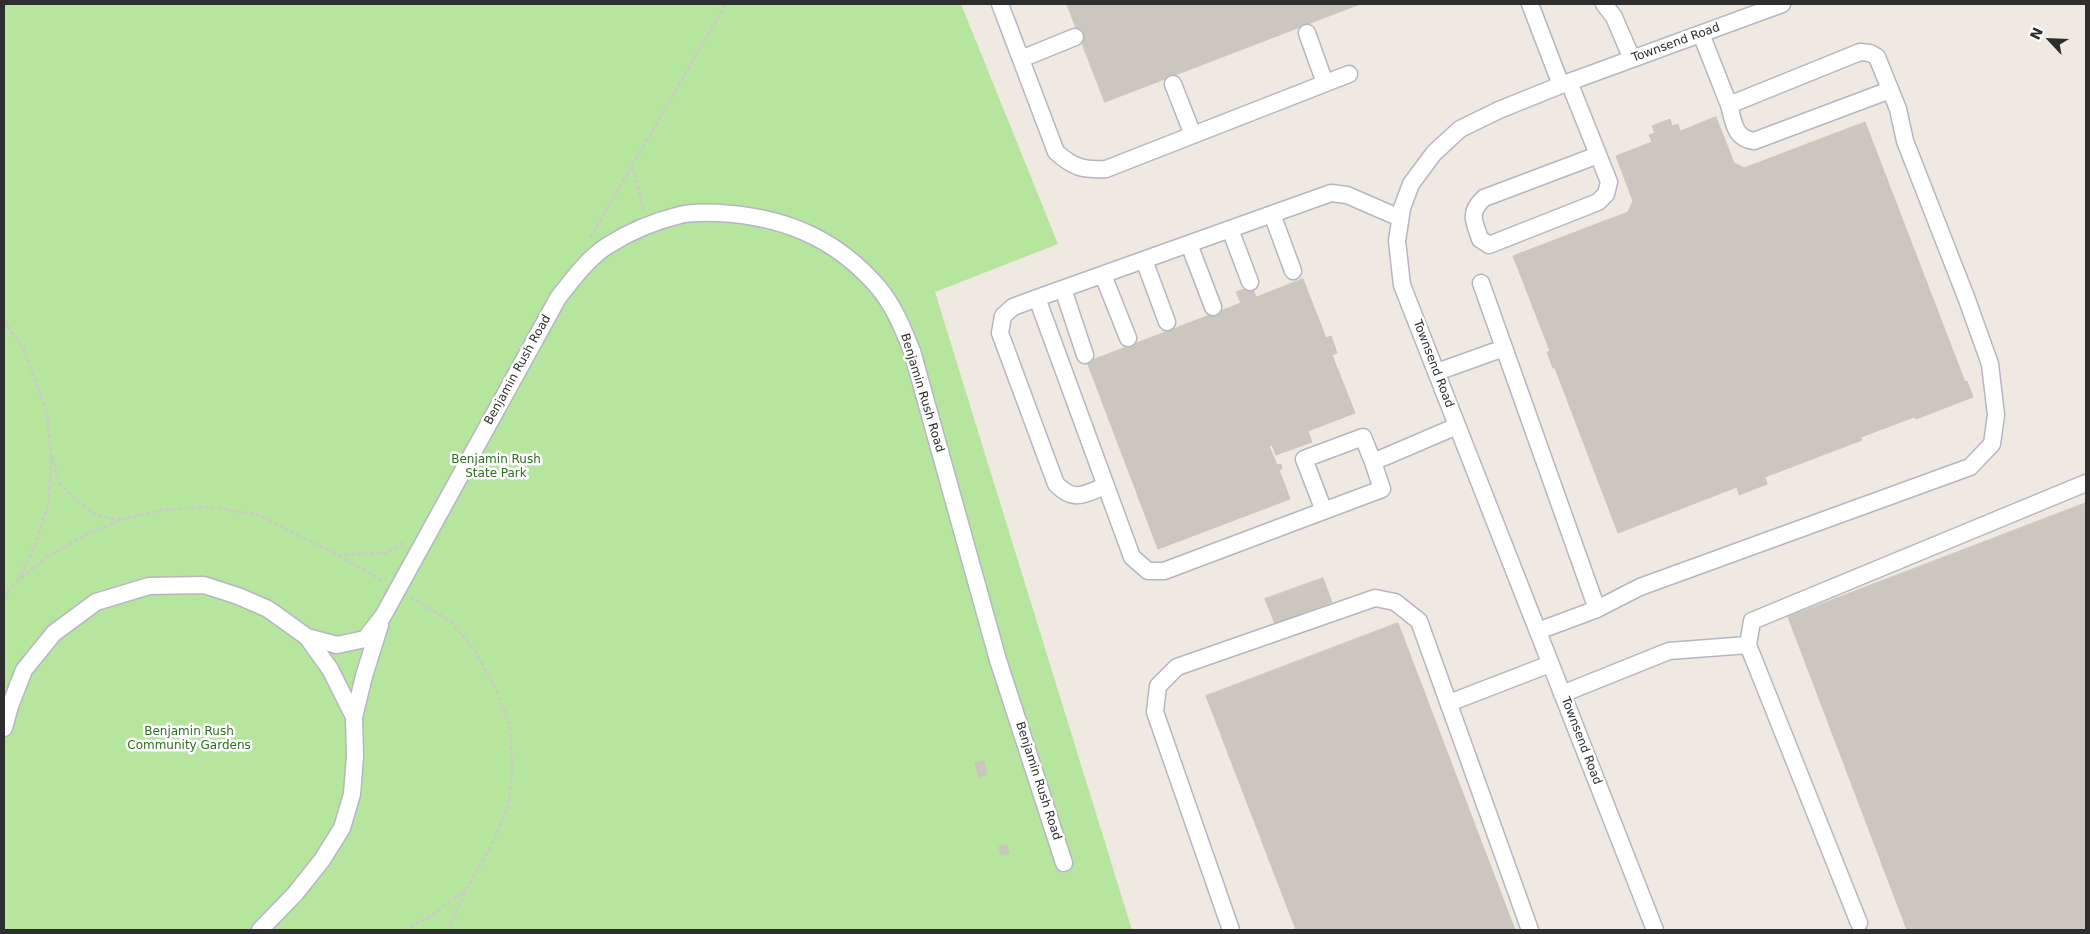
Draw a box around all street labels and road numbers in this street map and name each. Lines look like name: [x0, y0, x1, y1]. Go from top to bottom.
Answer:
street label: Townsend Road: [1630, 20, 1722, 66]
street label: Benjamin Rush Road: [482, 312, 554, 428]
street label: Townsend Road: [1410, 318, 1456, 410]
street label: Benjamin Rush Road: [897, 332, 947, 454]
street label: Townsend Road: [1558, 695, 1604, 787]
street label: Benjamin Rush Road: [1012, 720, 1064, 842]

